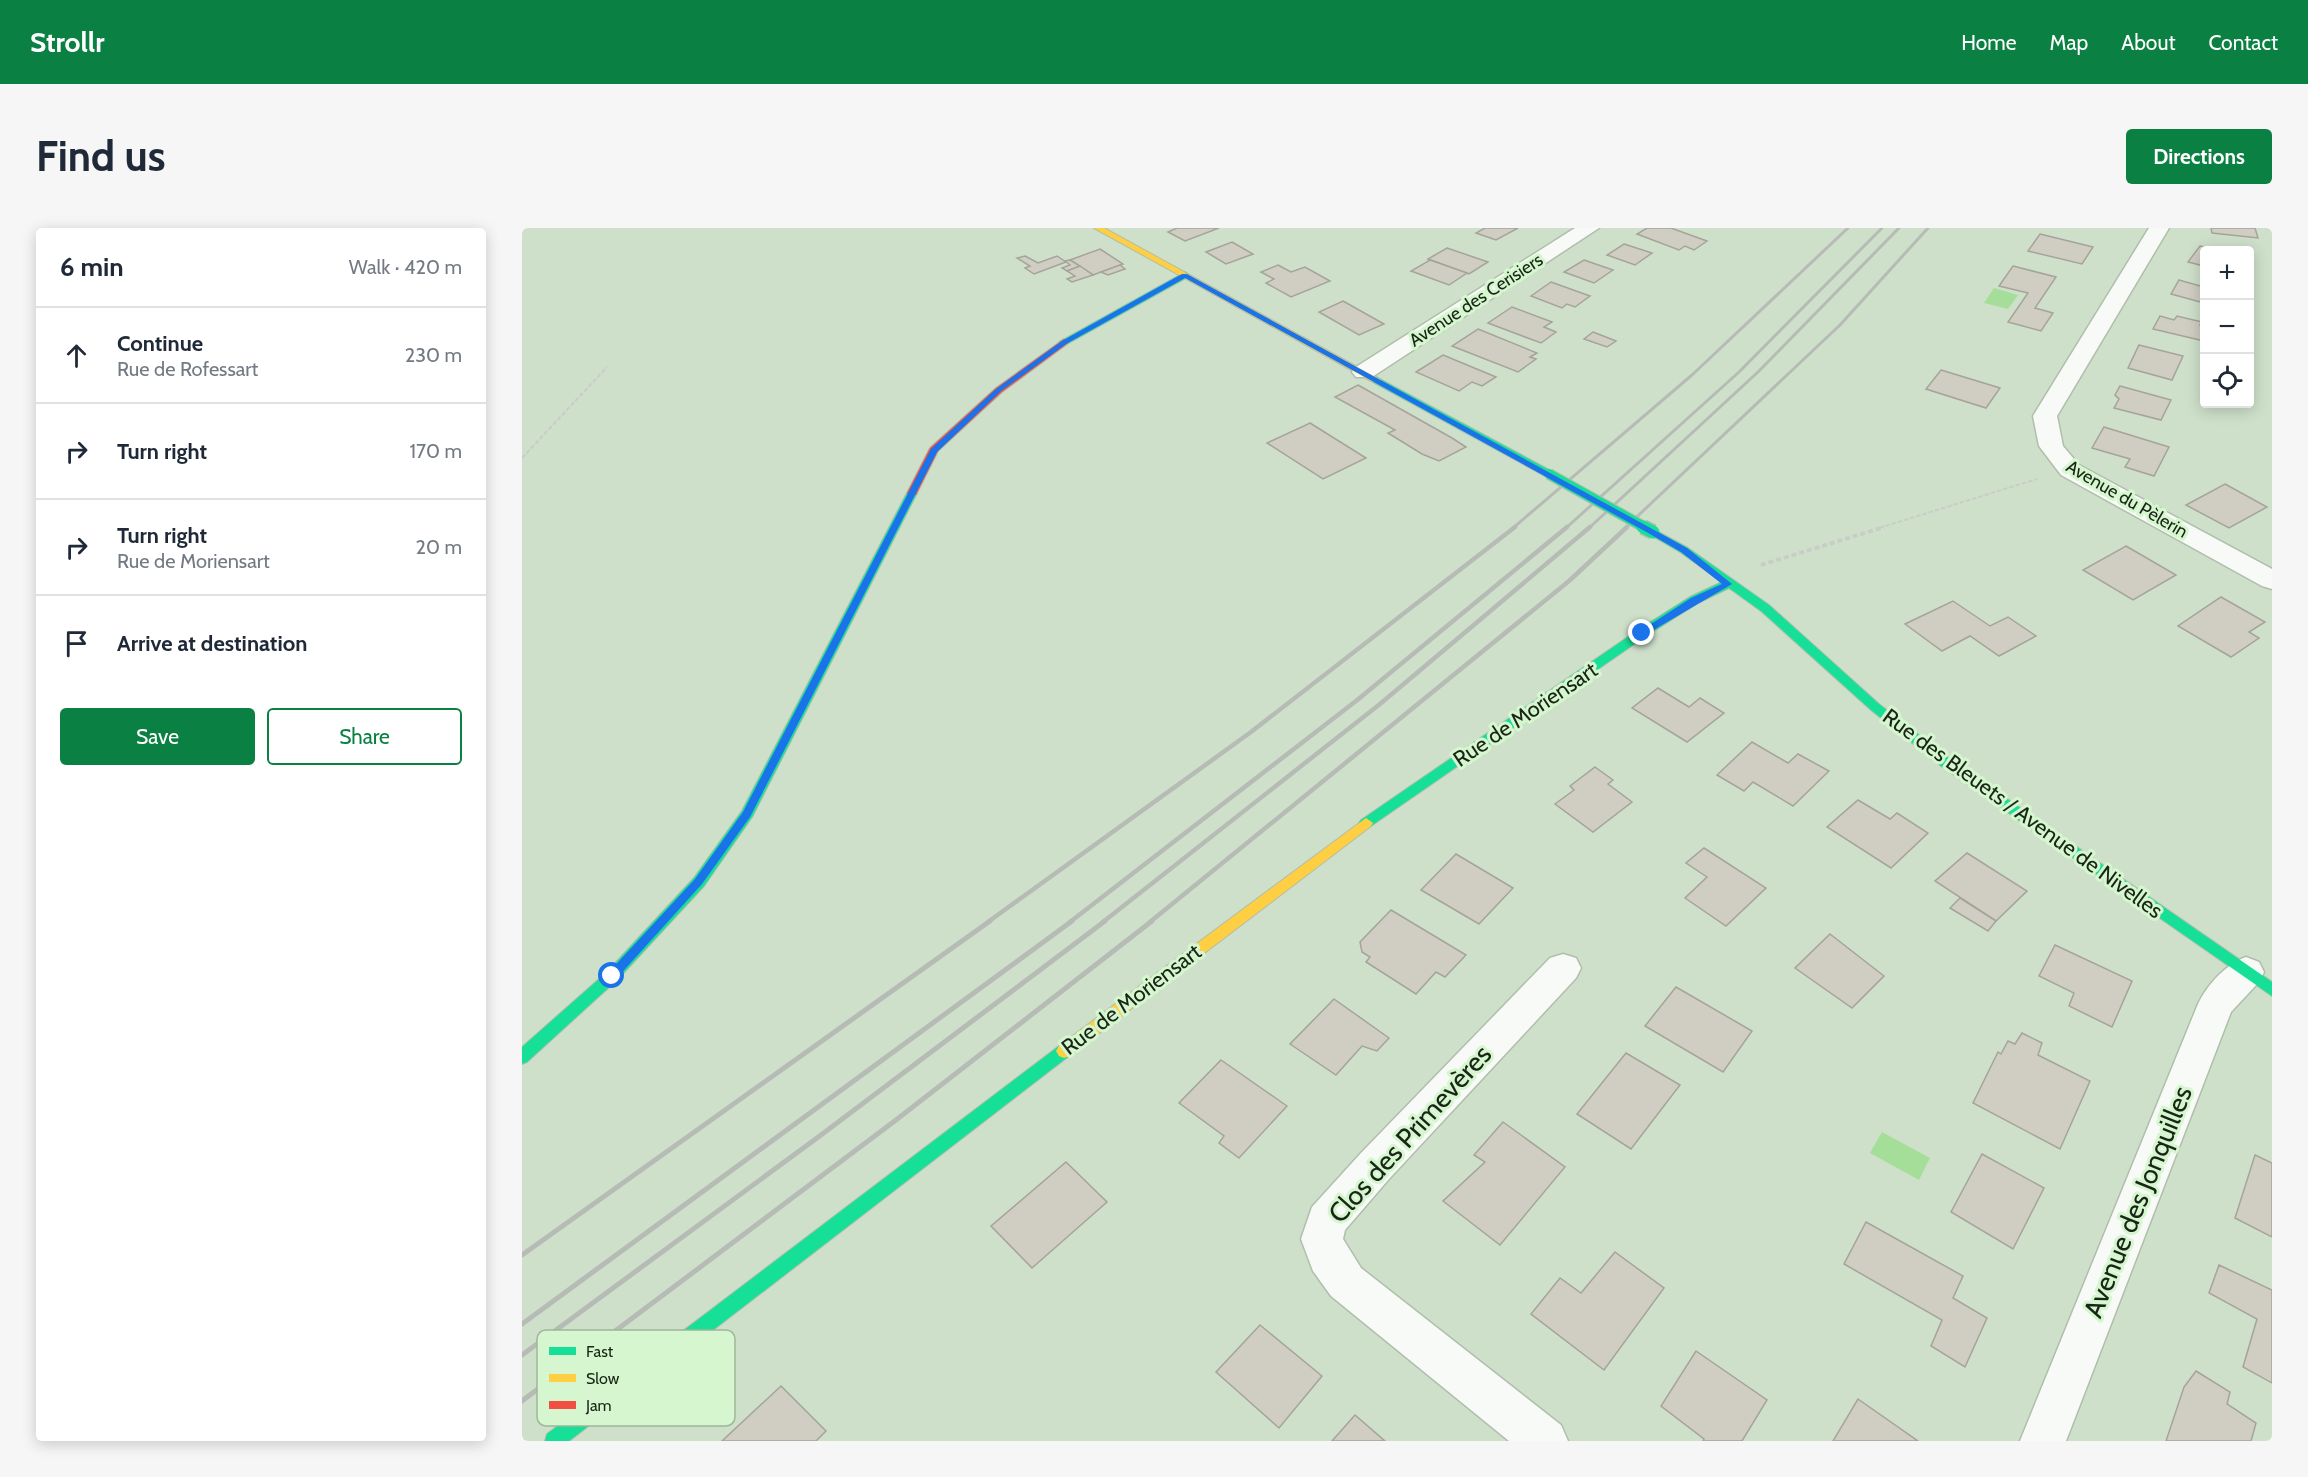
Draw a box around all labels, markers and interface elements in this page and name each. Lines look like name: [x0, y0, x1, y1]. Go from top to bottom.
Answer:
text: Strollr: [30, 25, 104, 59]
text: Home: [1961, 30, 2017, 55]
text: Map: [2050, 30, 2088, 55]
text: About: [2121, 30, 2175, 55]
text: Contact: [2208, 30, 2278, 55]
button: Directions: [2126, 129, 2272, 184]
text: Find us: [36, 130, 165, 182]
map controls: [2200, 246, 2254, 408]
button: +: [2200, 246, 2254, 300]
street label: Avenue des Cerisiers: [1405, 249, 1547, 351]
text: 6 min: [60, 251, 124, 283]
text: Walk · 420 m: [349, 255, 462, 279]
button: −: [2200, 300, 2254, 354]
text: Continue: [117, 330, 203, 357]
icon: ahead: [60, 339, 93, 372]
text: 230 m: [405, 343, 462, 367]
button: locate: [2200, 354, 2254, 408]
text: Rue de Rofessart: [117, 357, 258, 381]
icon: right: [60, 435, 93, 468]
text: Turn right: [117, 438, 207, 465]
text: 170 m: [410, 439, 462, 463]
street label: Avenue du Pèlerin: [2062, 455, 2192, 543]
text: Turn right: [117, 522, 207, 549]
icon: right: [60, 531, 93, 564]
text: 20 m: [416, 535, 462, 559]
text: Rue de Moriensart: [117, 549, 270, 573]
route end: [1628, 619, 1654, 645]
icon: arrive: [60, 627, 93, 660]
text: Arrive at destination: [117, 630, 307, 657]
street label: Rue de Moriensart: [1448, 656, 1603, 773]
street label: Rue des Bleuets / Avenue de Nivelles: [1877, 703, 2168, 924]
button: Save: [60, 708, 255, 765]
button: Share: [267, 708, 462, 765]
street label: Rue de Moriensart: [1056, 938, 1207, 1061]
route start: [598, 962, 624, 988]
street label: Clos des Primevères: [1321, 1038, 1498, 1229]
street label: Avenue des Jonquilles: [2076, 1081, 2199, 1322]
legend: [537, 1330, 735, 1426]
text: Fast: [586, 1342, 614, 1361]
text: Slow: [586, 1369, 620, 1388]
text: Jam: [585, 1396, 612, 1415]

